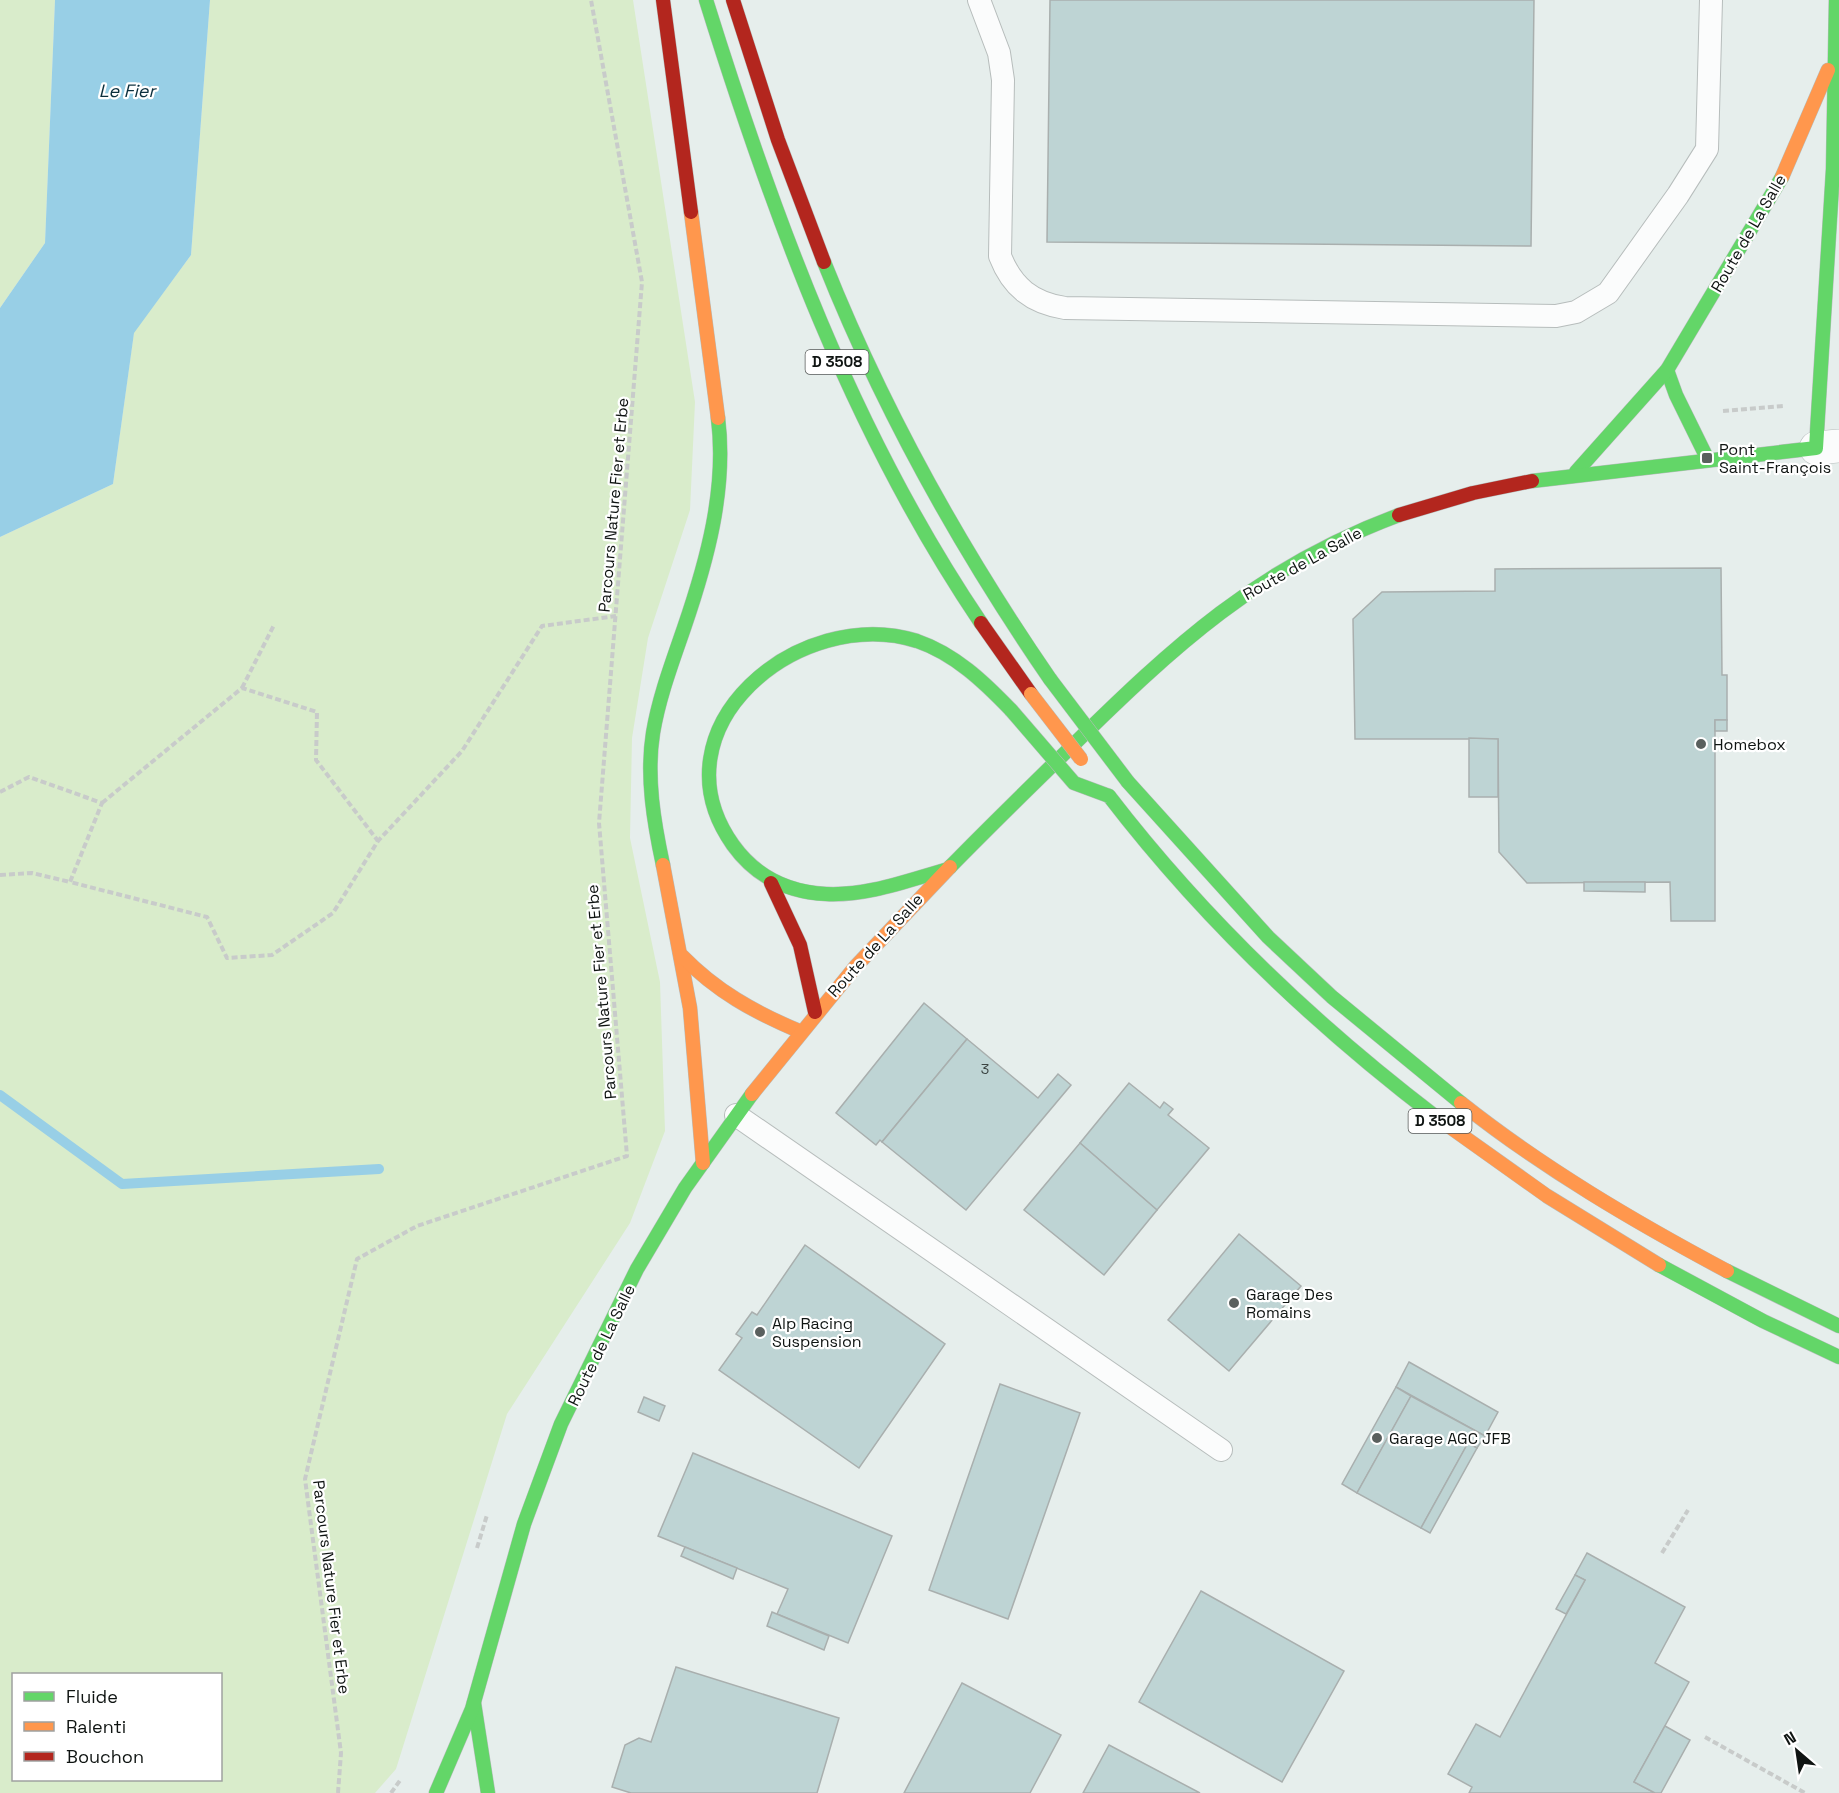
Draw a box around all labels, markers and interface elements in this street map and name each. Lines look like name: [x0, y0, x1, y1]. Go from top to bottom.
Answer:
water label: Le Fier: [99, 79, 158, 102]
street label: Route de La Salle: [1706, 171, 1791, 296]
road number: D 3508: [806, 350, 868, 374]
street label: Parcours Nature Fier et Erbe: [594, 397, 633, 613]
place label: Pont Saint-François: [1719, 439, 1831, 478]
marker: Pont Saint-François: [1700, 451, 1714, 465]
street label: Route de La Salle: [1239, 522, 1365, 605]
place label: Homebox: [1713, 734, 1786, 755]
marker: Homebox: [1694, 737, 1708, 751]
street label: Parcours Nature Fier et Erbe: [582, 884, 621, 1100]
street label: Route de La Salle: [823, 889, 928, 1002]
house number: 3: [981, 1060, 989, 1078]
road number: D 3508: [1408, 1109, 1472, 1133]
street label: Route de La Salle: [563, 1281, 640, 1409]
place label: Garage Des Romains: [1246, 1284, 1333, 1323]
marker: Garage Des Romains: [1227, 1296, 1241, 1310]
place label: Alp Racing Suspension: [772, 1313, 862, 1352]
marker: Alp Racing Suspension: [753, 1325, 767, 1339]
place label: Garage AGC JFB: [1389, 1428, 1511, 1449]
marker: Garage AGC JFB: [1370, 1431, 1384, 1445]
street label: Parcours Nature Fier et Erbe: [308, 1479, 355, 1695]
legend: [12, 1673, 222, 1781]
text: Fluide: [66, 1685, 118, 1708]
text: Ralenti: [66, 1715, 126, 1738]
north arrow: [1767, 1721, 1827, 1781]
text: N: [1780, 1727, 1800, 1750]
text: Bouchon: [66, 1745, 144, 1768]

